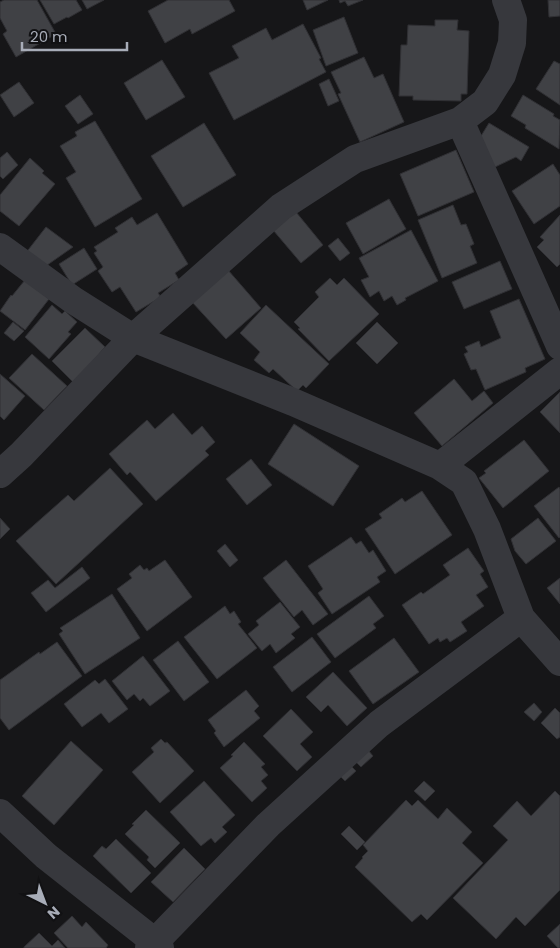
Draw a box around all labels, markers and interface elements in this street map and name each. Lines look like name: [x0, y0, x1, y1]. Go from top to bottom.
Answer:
scale bar: [22, 20, 128, 52]
text: 20 m: [30, 26, 68, 47]
north arrow: [20, 878, 70, 928]
text: N: [43, 902, 64, 924]

